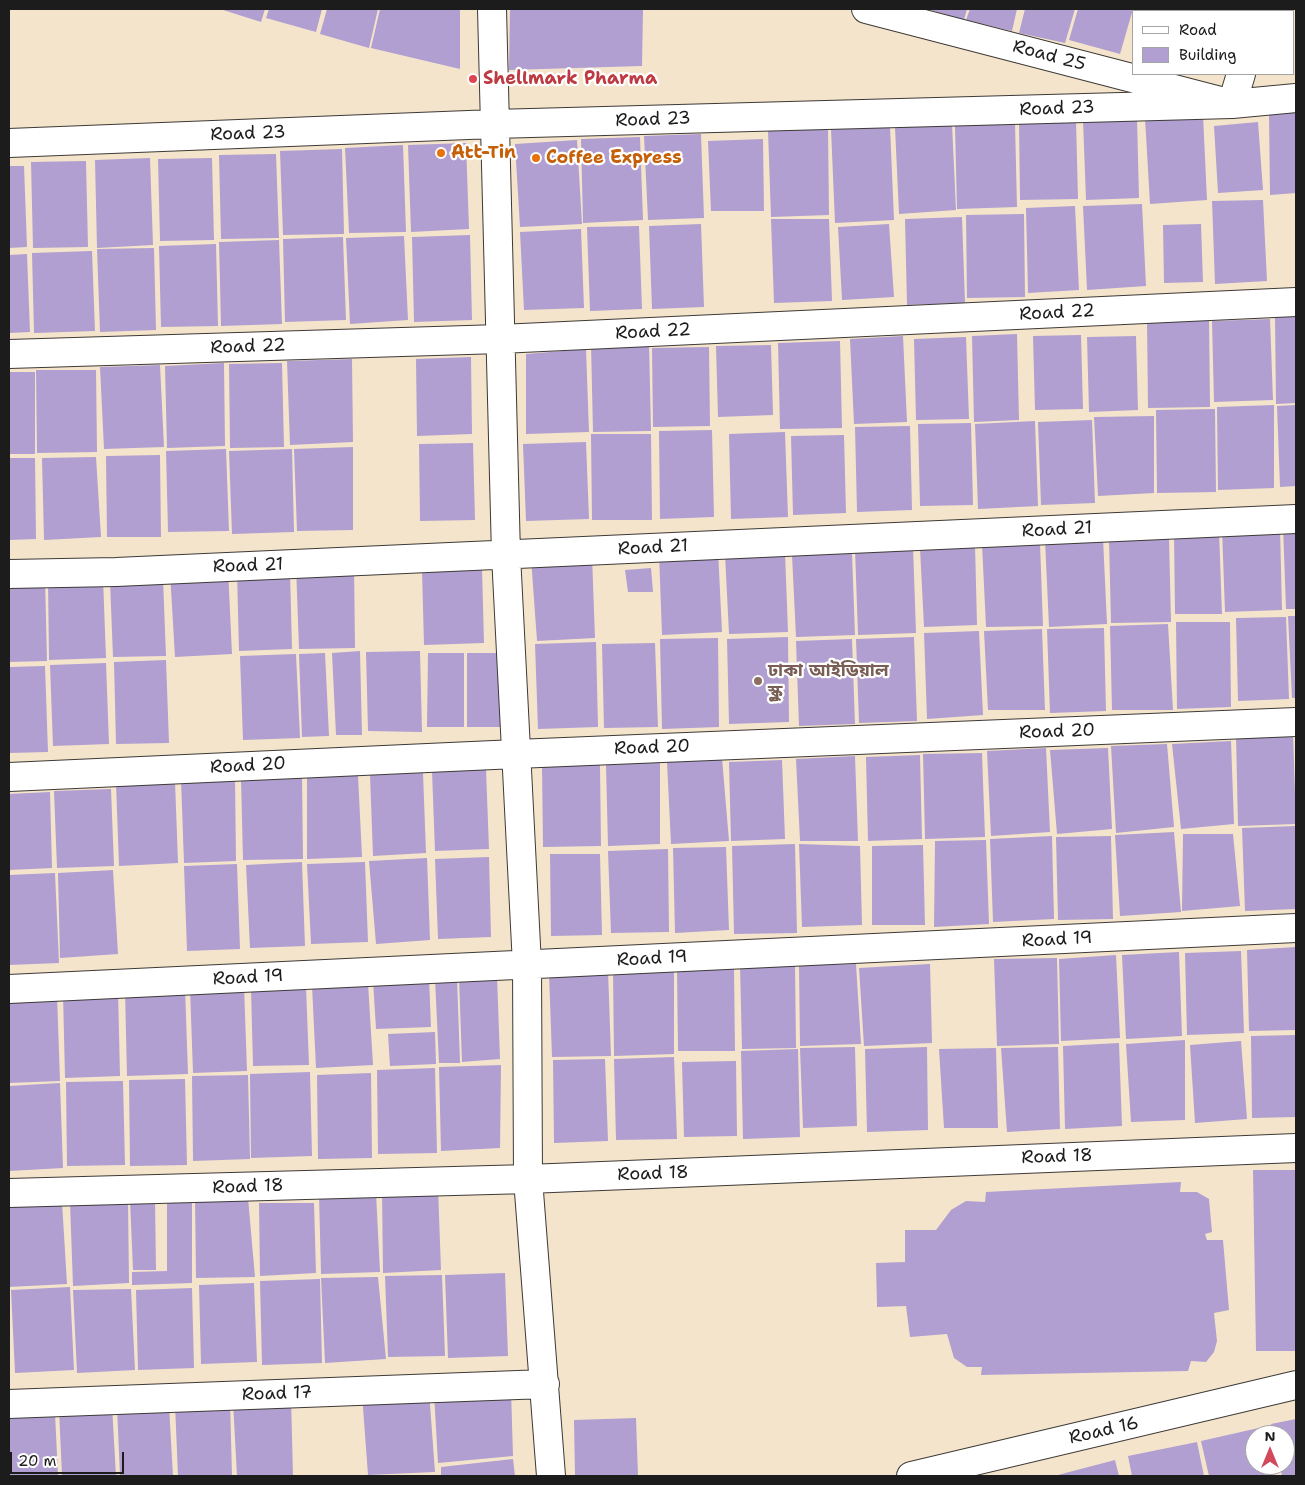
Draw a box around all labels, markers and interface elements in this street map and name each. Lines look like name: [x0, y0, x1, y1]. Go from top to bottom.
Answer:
legend: [1132, 10, 1295, 75]
text: Road: [1179, 20, 1217, 40]
street label: Road 25: [1010, 36, 1088, 76]
text: Building: [1179, 45, 1236, 65]
place label: Shellmark Pharma: [483, 68, 657, 90]
marker: Shellmark Pharma: [467, 73, 479, 85]
street label: Road 23: [1019, 97, 1095, 121]
street label: Road 23: [615, 108, 691, 132]
street label: Road 23: [210, 122, 286, 146]
place label: Att-Tin: [451, 142, 516, 164]
marker: Att-Tin: [435, 147, 447, 159]
place label: Coffee Express: [546, 147, 682, 169]
marker: Coffee Express: [530, 152, 542, 164]
street label: Road 22: [1019, 300, 1095, 326]
street label: Road 22: [615, 319, 691, 345]
street label: Road 22: [210, 335, 286, 359]
street label: Road 21: [1021, 517, 1093, 543]
street label: Road 21: [617, 535, 689, 561]
street label: Road 21: [212, 554, 284, 578]
place label: ঢাকা আইডিয়াল স্কুল: [768, 660, 889, 702]
marker: ঢাকা আইডিয়াল স্কুল: [752, 675, 764, 687]
street label: Road 20: [1019, 720, 1095, 744]
street label: Road 20: [614, 736, 690, 760]
street label: Road 20: [210, 753, 286, 779]
street label: Road 19: [1021, 927, 1093, 953]
street label: Road 19: [616, 946, 688, 972]
street label: Road 19: [212, 965, 284, 991]
street label: Road 18: [1021, 1145, 1093, 1169]
street label: Road 18: [617, 1162, 689, 1186]
street label: Road 18: [212, 1175, 284, 1199]
street label: Road 17: [241, 1382, 313, 1406]
street label: Road 16: [1067, 1413, 1141, 1449]
north arrow: [1245, 1425, 1295, 1475]
text: N: [1264, 1427, 1276, 1445]
scale bar: [12, 1442, 126, 1474]
text: 20 m: [18, 1451, 57, 1471]

